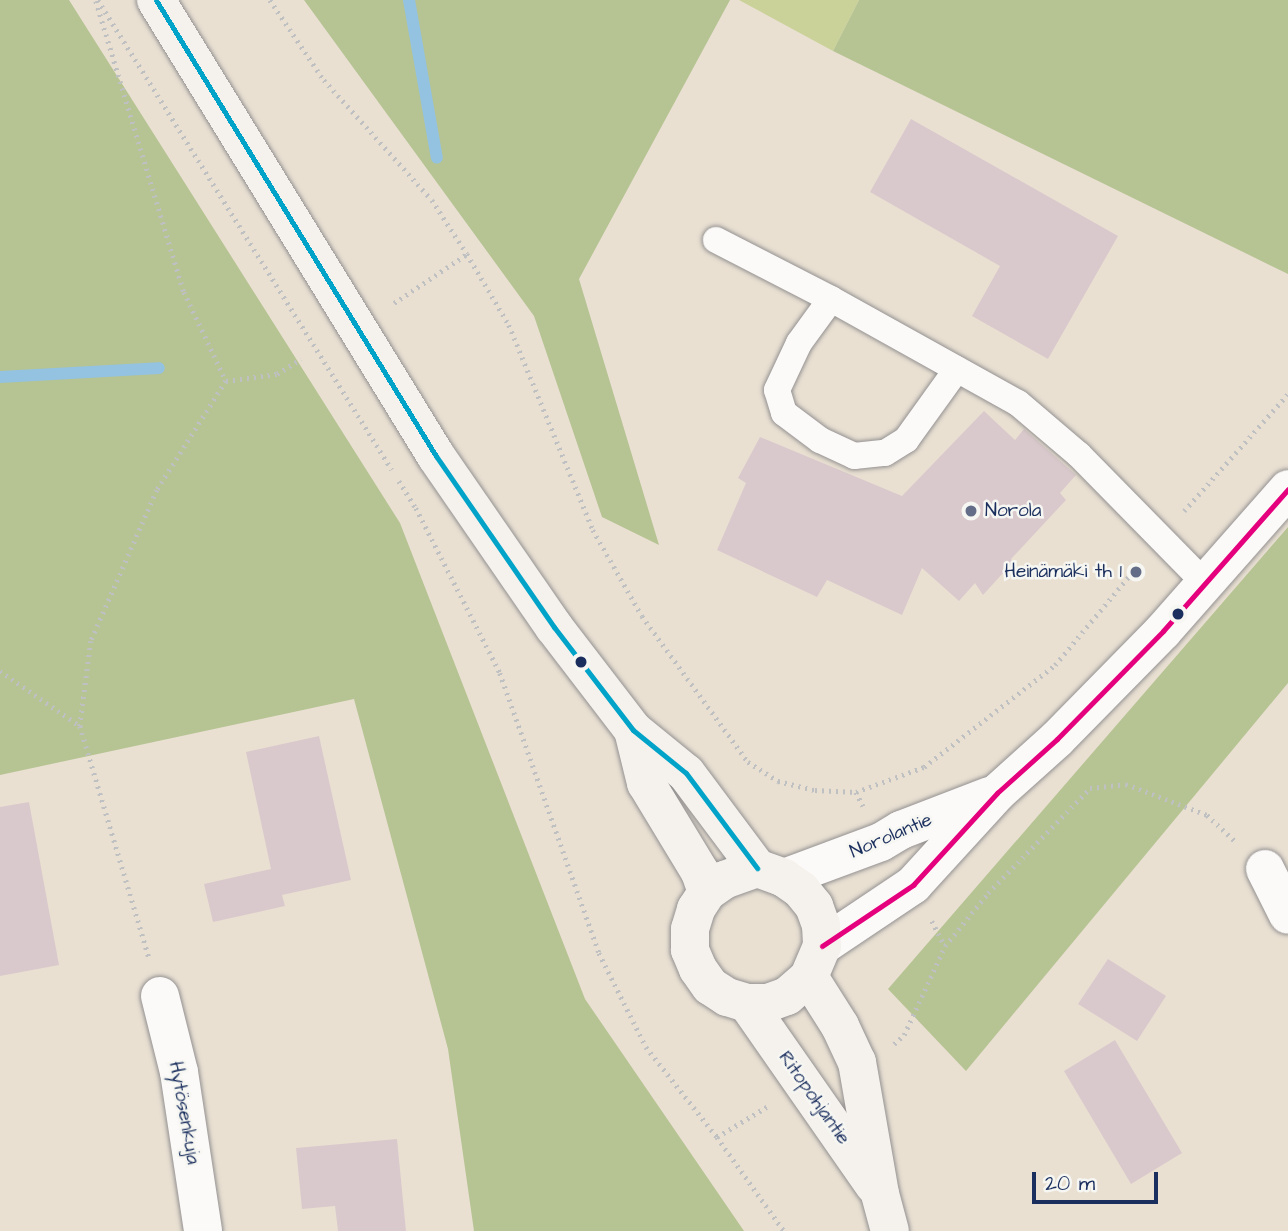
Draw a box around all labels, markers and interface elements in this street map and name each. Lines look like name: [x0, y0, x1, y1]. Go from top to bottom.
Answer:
place label: Norola: [985, 500, 1041, 522]
marker: Norola: [963, 503, 979, 519]
place label: Heinämäki th 1: [1004, 561, 1122, 583]
marker: Heinämäki th 1: [1128, 564, 1144, 580]
unlabelled marker: [1171, 607, 1185, 621]
unlabelled marker: [574, 655, 588, 669]
street label: Norolantie: [847, 809, 935, 863]
street label: Ritopohjantie: [773, 1047, 855, 1149]
street label: Hytösenkuja: [164, 1060, 204, 1166]
scale bar: [1036, 1158, 1162, 1202]
text: 20 m: [1045, 1169, 1095, 1198]

